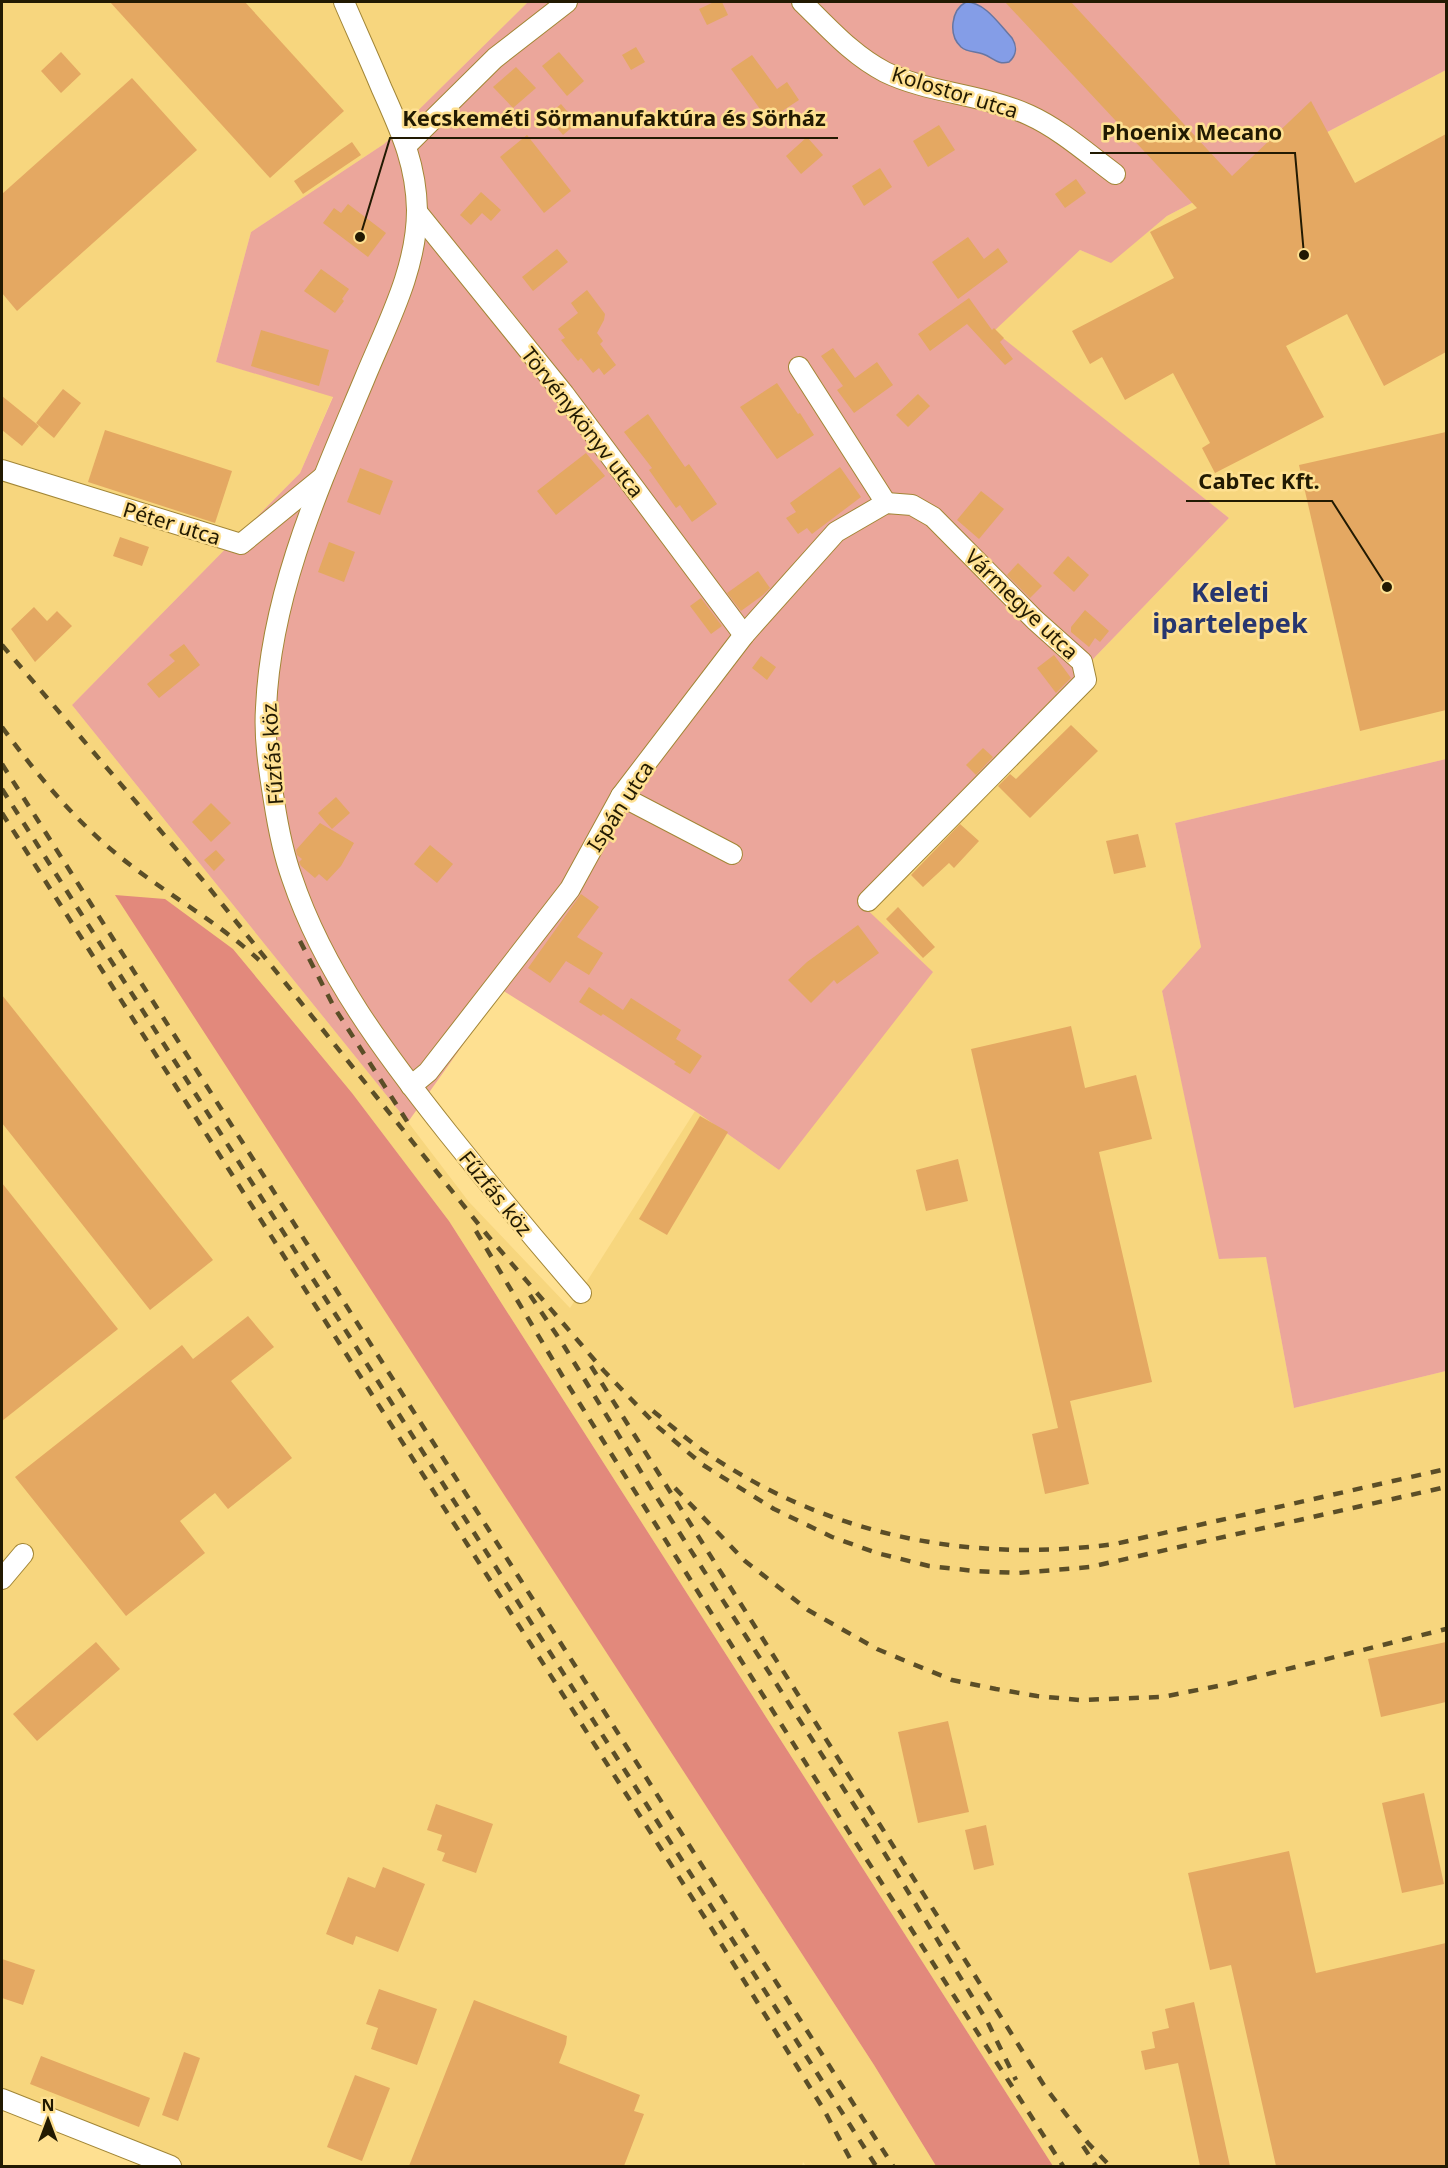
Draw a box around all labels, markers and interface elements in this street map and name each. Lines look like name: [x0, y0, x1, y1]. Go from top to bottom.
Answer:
street label: Kolostor utca: [888, 60, 1022, 124]
callout: Kecskeméti Sörmanufaktúra és Sörház: [390, 98, 838, 138]
text: Kecskeméti Sörmanufaktúra és Sörház: [402, 102, 826, 132]
callout: Phoenix Mecano: [1090, 113, 1295, 153]
text: Phoenix Mecano: [1102, 116, 1282, 146]
street label: Törvénykönyv utca: [515, 341, 651, 503]
callout: CabTec Kft.: [1186, 461, 1332, 501]
text: CabTec Kft.: [1198, 465, 1320, 495]
street label: Péter utca: [120, 495, 224, 551]
street label: Vármegye utca: [959, 543, 1085, 665]
district label: Keleti ipartelepek: [1152, 573, 1308, 641]
street label: Fűzfás köz: [254, 702, 290, 806]
street label: Ispán utca: [580, 755, 660, 857]
street label: Fűzfás köz: [453, 1145, 539, 1241]
north arrow: [18, 2090, 78, 2150]
text: N: [41, 2094, 55, 2116]

